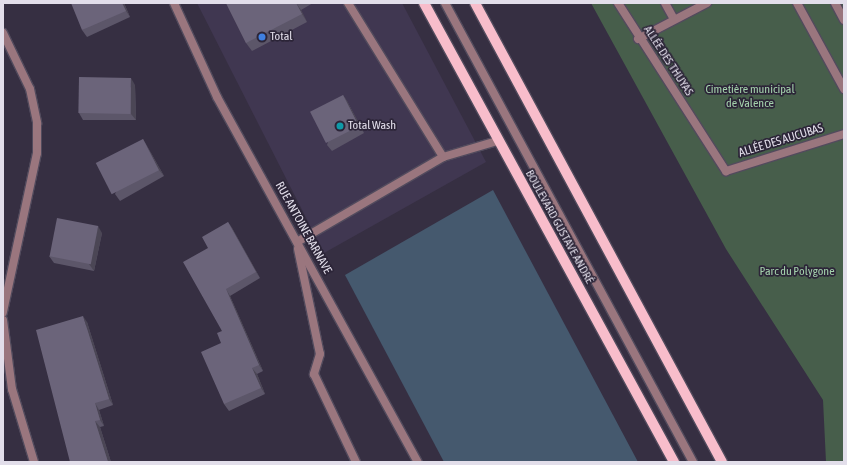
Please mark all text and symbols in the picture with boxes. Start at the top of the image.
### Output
street label: ALLÉE DES THUYAS [640,23,696,99]
place label: Total [270,30,292,44]
marker: Total [257,32,267,42]
park label: Cimetière municipal de Valence [705,83,795,111]
place label: Total Wash [348,119,396,133]
marker: Total Wash [335,121,345,131]
street label: ALLÉE DES AUCUBAS [737,121,825,161]
street label: BOULEVARD GUSTAVE ANDRÉ [522,168,596,286]
street label: RUE ANTOINE BARNAVE [272,179,334,277]
park label: Parc du Polygone [759,265,835,279]

